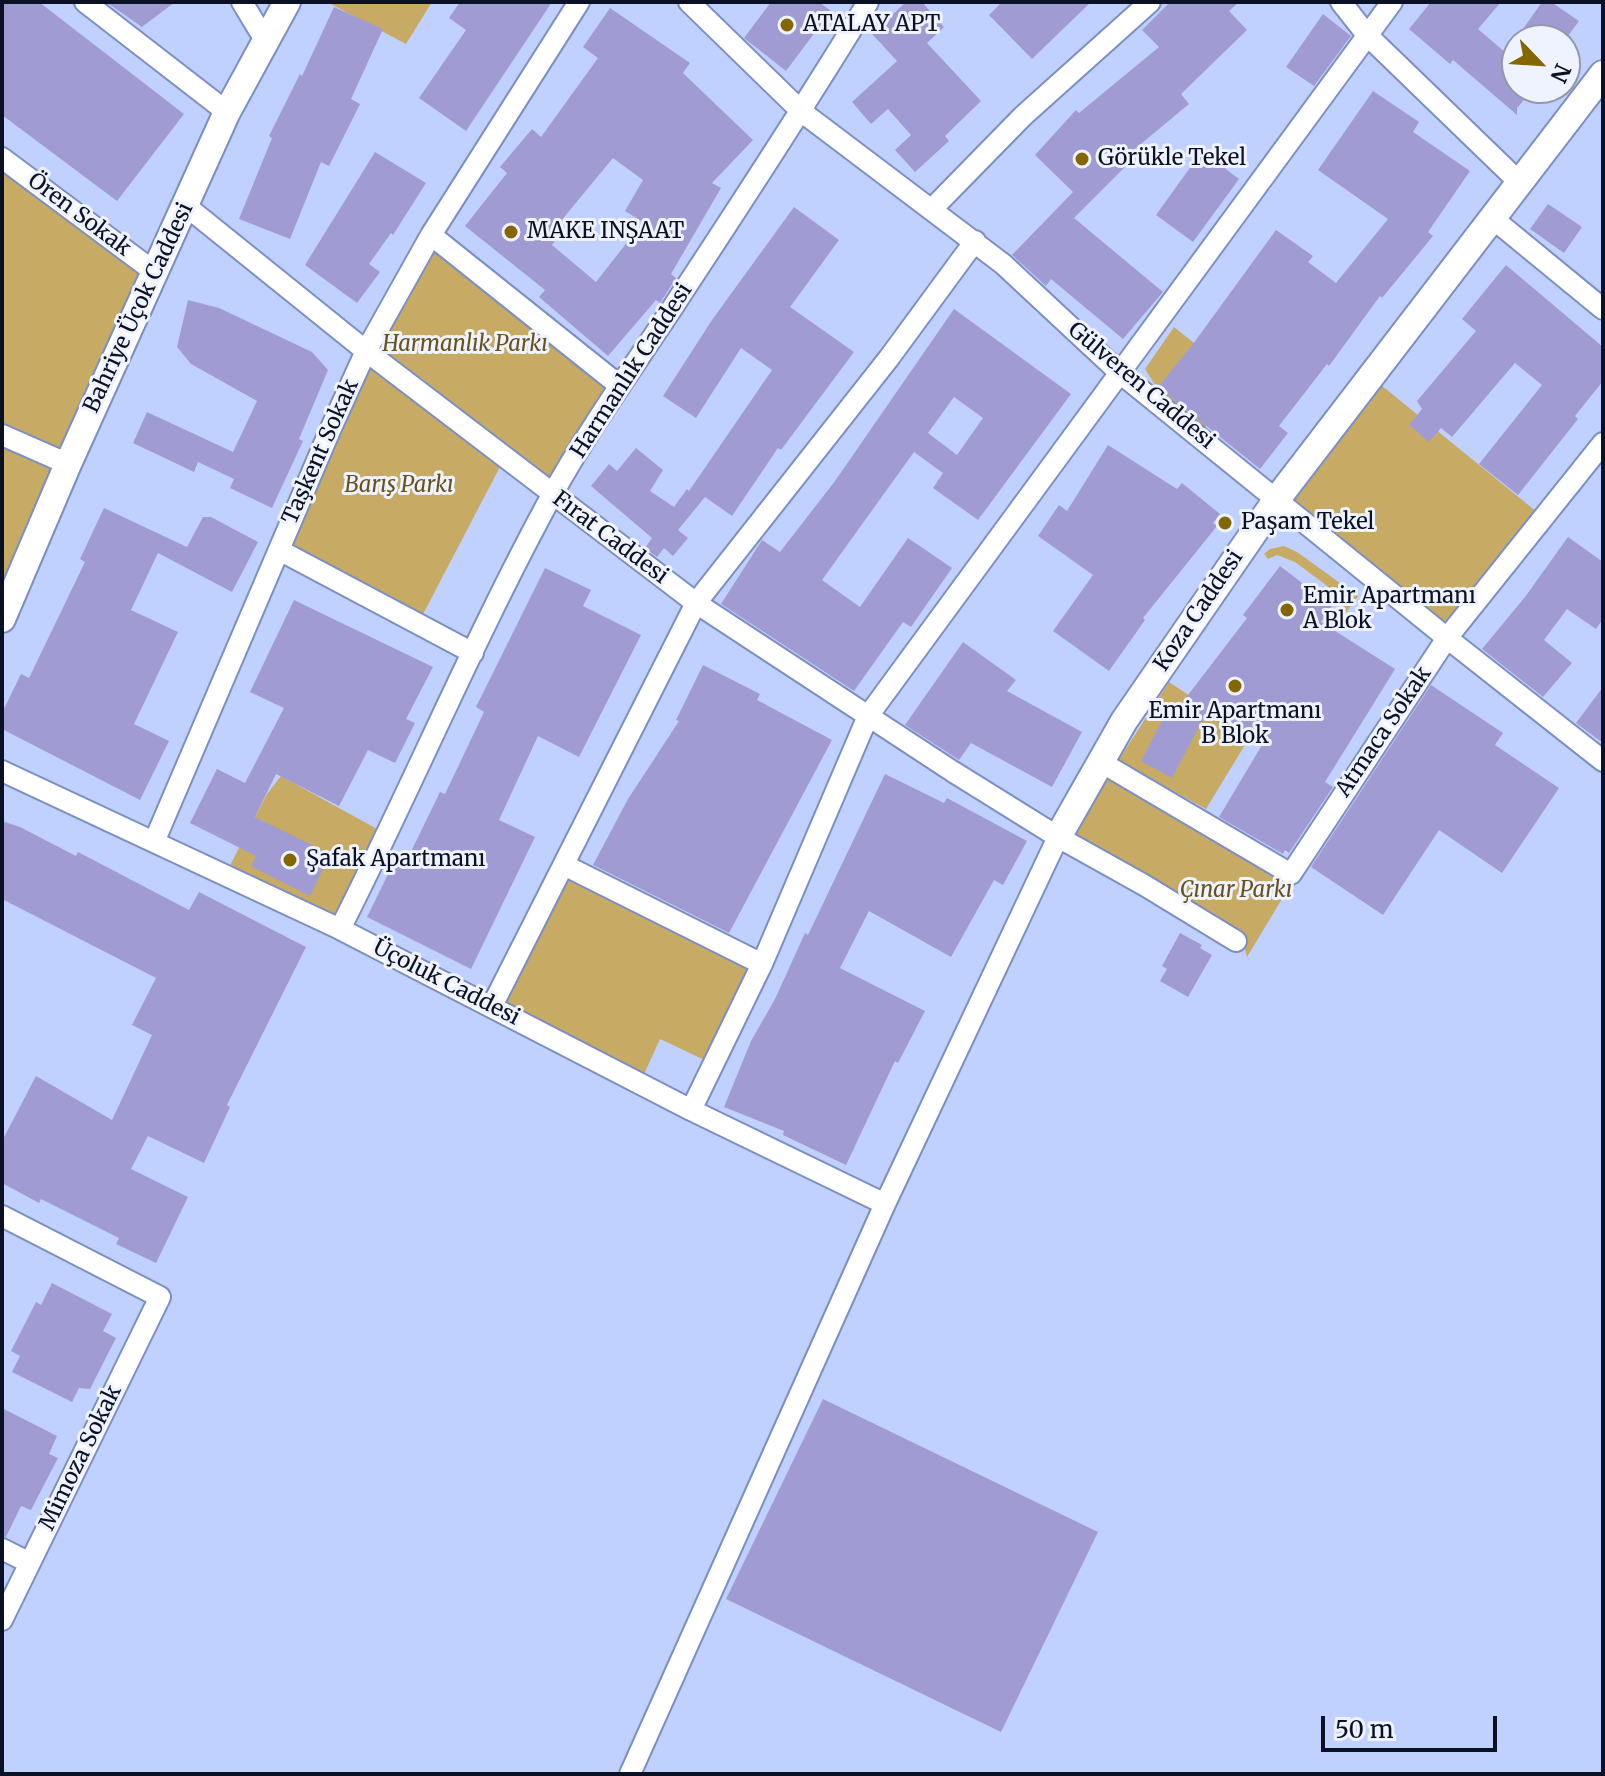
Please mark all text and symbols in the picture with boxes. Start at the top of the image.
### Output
place label: ATALAY APT [803,12,940,38]
marker: ATALAY APT [778,16,796,34]
north arrow [1501,24,1581,104]
text: N [1545,59,1577,87]
place label: Görükle Tekel [1098,146,1246,172]
marker: Görükle Tekel [1073,150,1091,168]
street label: Ören Sokak [22,168,136,262]
street label: Bahriye Üçok Caddesi [79,199,199,417]
place label: MAKE INŞAAT [527,219,684,245]
marker: MAKE INŞAAT [502,223,520,241]
street label: Harmanlık Caddesi [566,279,698,463]
street label: Gülveren Caddesi [1062,317,1220,455]
park label: Harmanlık Parkı [382,332,548,358]
street label: Taşkent Sokak [277,375,365,529]
park label: Barış Parkı [344,473,454,499]
street label: Fırat Caddesi [547,486,673,590]
place label: Paşam Tekel [1241,510,1374,536]
marker: Paşam Tekel [1216,514,1234,532]
street label: Koza Caddesi [1149,546,1249,676]
place label: Emir Apartmanı A Blok [1303,584,1476,636]
marker: Emir Apartmanı A Blok [1278,601,1296,619]
street label: Atmaca Sokak [1331,662,1437,802]
marker: Emir Apartmanı B Blok [1226,677,1244,695]
place label: Emir Apartmanı B Blok [1149,699,1321,750]
place label: Şafak Apartmanı [306,847,485,873]
marker: Şafak Apartmanı [281,851,299,869]
park label: Çınar Parkı [1180,878,1292,904]
street label: Üçoluk Caddesi [368,935,524,1031]
street label: Mimoza Sokak [34,1381,128,1535]
scale bar [1325,1700,1501,1750]
text: 50 m [1335,1714,1394,1745]

